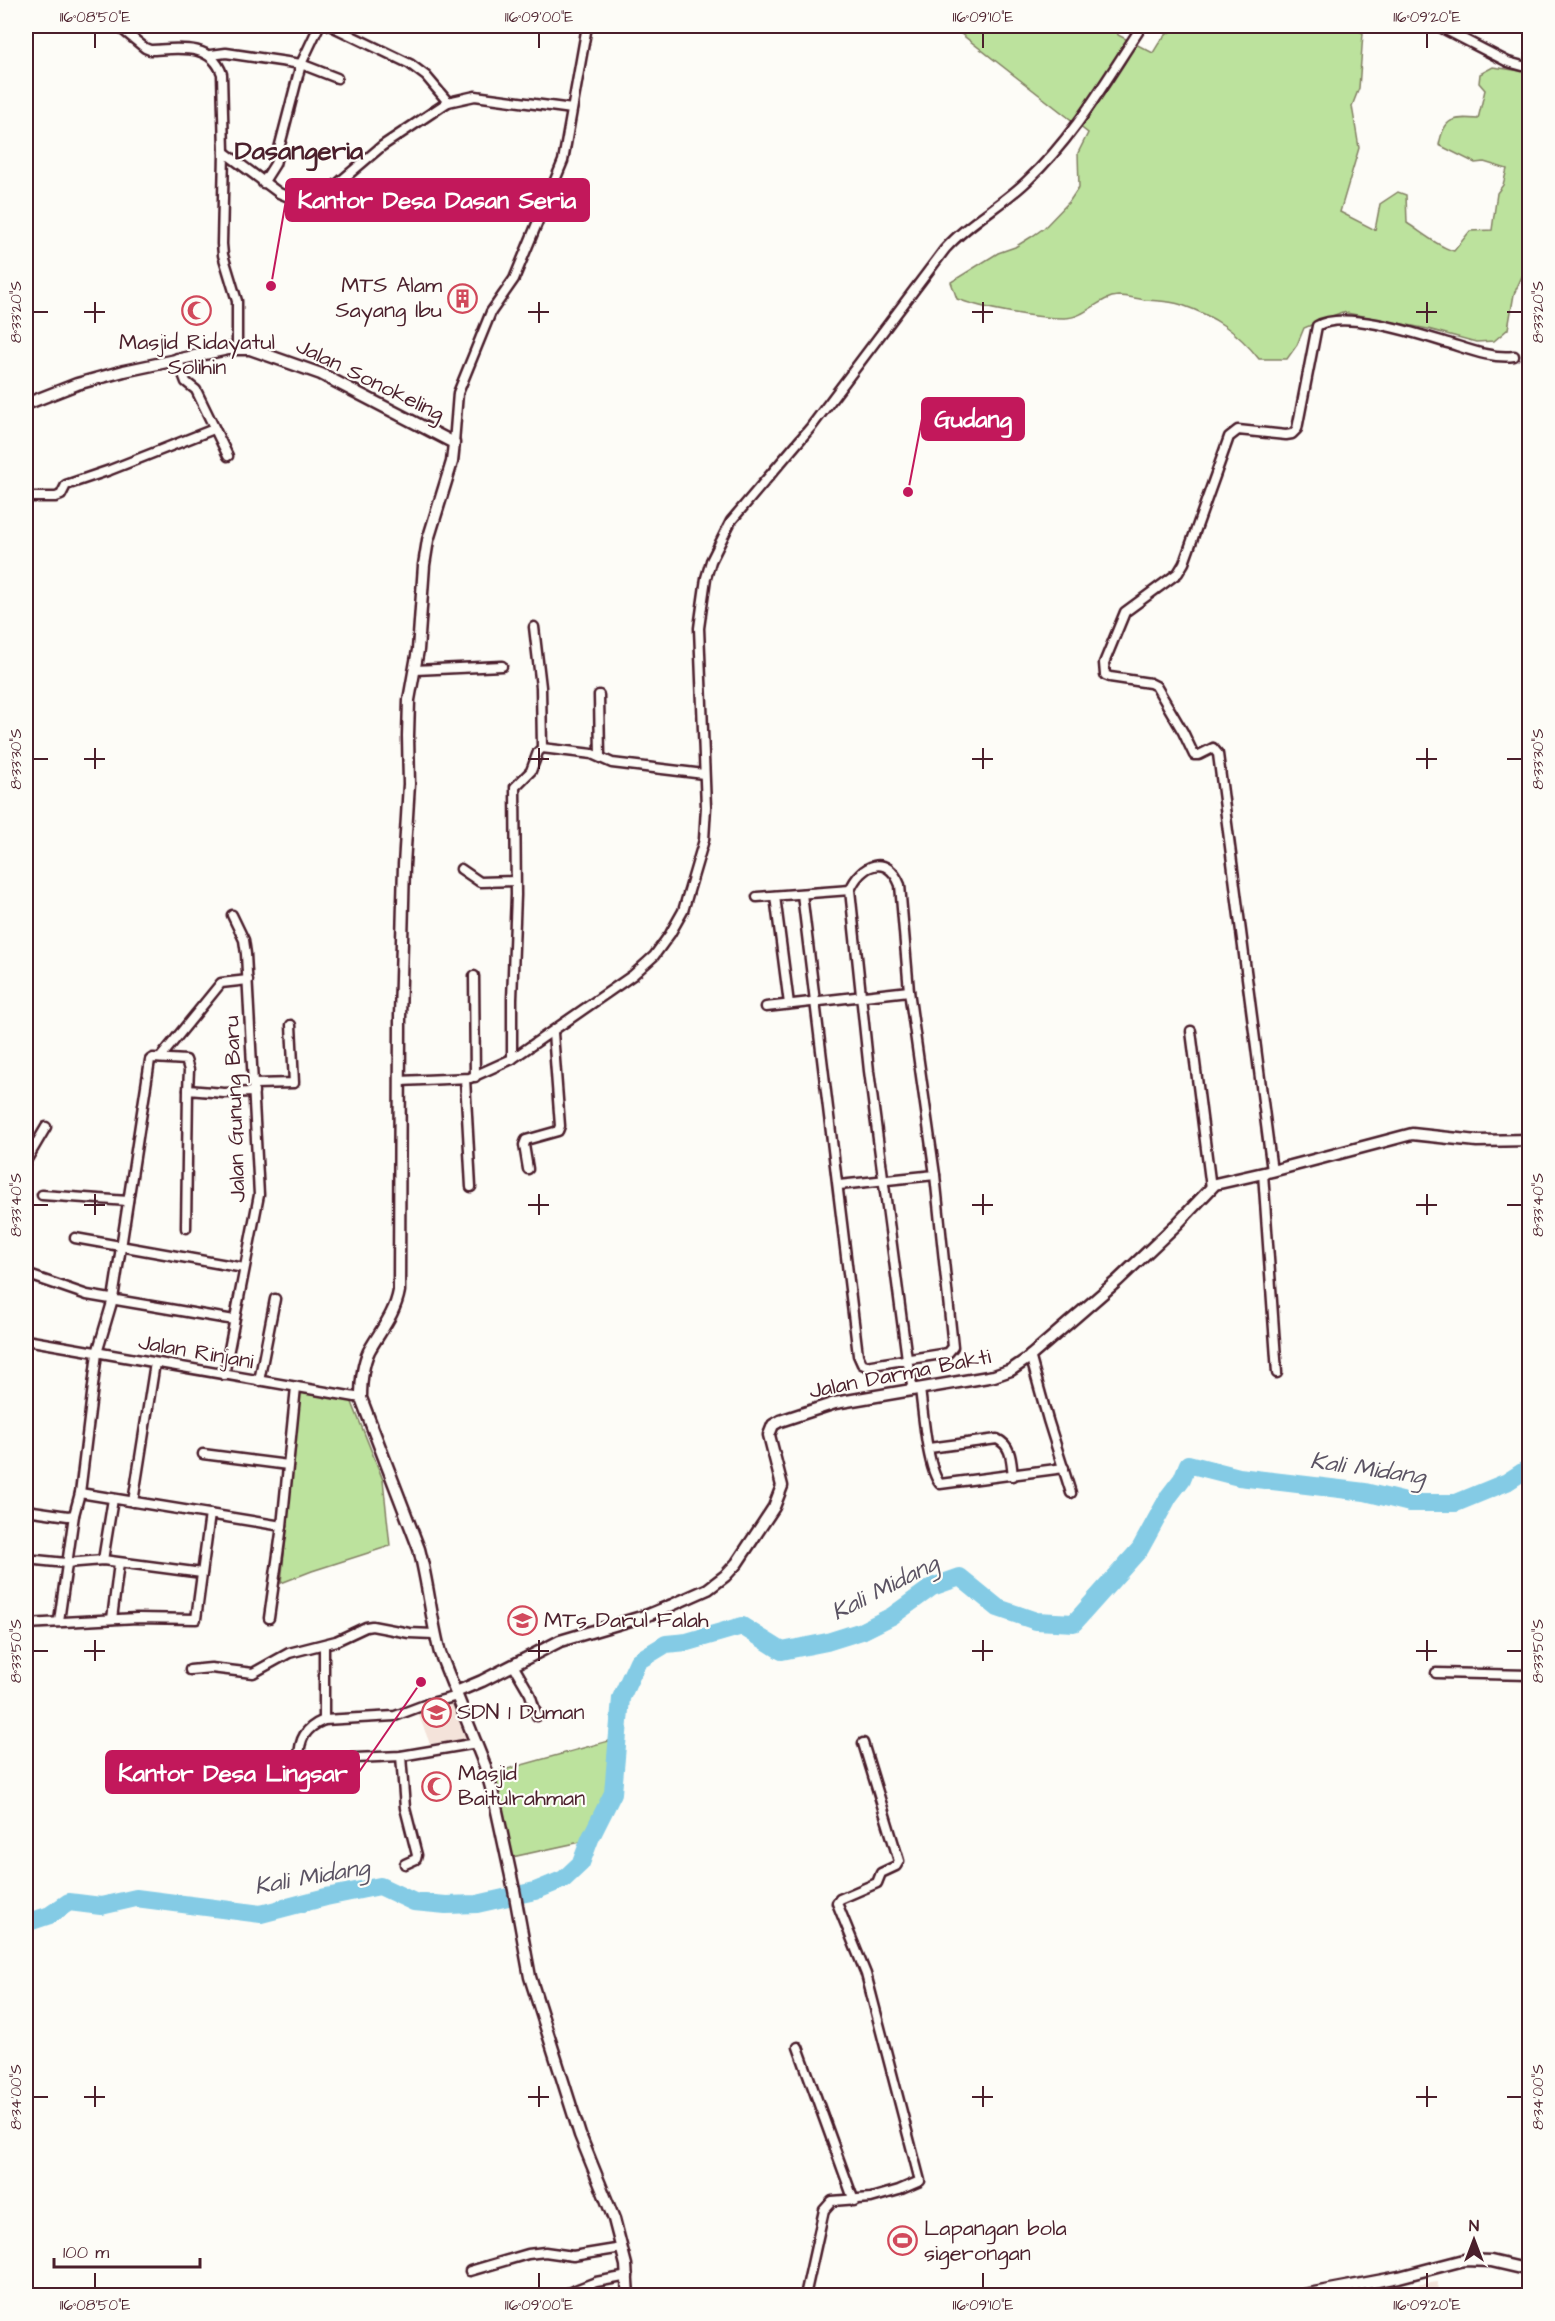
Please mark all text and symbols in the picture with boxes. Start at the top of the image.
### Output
text: 116°08'50"E [60,7,130,28]
text: 116°09'00"E [505,7,573,28]
text: 116°09'10"E [953,7,1014,28]
text: 116°09'20"E [1393,7,1461,28]
district label: Dasangeria [235,133,364,172]
callout: Kantor Desa Dasan Seria [286,179,589,221]
text: Kantor Desa Dasan Seria [298,184,577,218]
place label: MTS Alam Sayang Ibu [335,270,442,327]
text: 8°33'20"S [6,281,27,343]
text: 8°33'20"S [1528,281,1549,343]
building icon: MTS Alam Sayang Ibu [447,282,479,314]
mosque icon: Masjid Ridayatul Solihin [181,294,213,326]
place label: Masjid Ridayatul Solihin [119,327,275,383]
street label: Jalan Sonokeling [290,331,449,430]
callout: Gudang [922,398,1024,440]
text: Gudang [934,403,1012,438]
text: 8°33'30"S [6,728,27,790]
text: 8°33'30"S [1528,728,1549,790]
street label: Jalan Gunung Baru [216,1015,255,1203]
text: 8°33'40"S [6,1173,27,1237]
text: 8°33'40"S [1528,1173,1549,1237]
street label: Jalan Rinjani [136,1327,256,1377]
street label: Jalan Darma Bakti [806,1341,994,1407]
water label: Kali Midang [1308,1444,1429,1495]
water label: Kali Midang [826,1546,946,1630]
school or university icon: MTs Darul Falah [507,1604,539,1636]
place label: MTs Darul Falah [544,1605,709,1636]
text: 8°33'50"S [6,1619,27,1683]
text: 8°33'50"S [1528,1619,1549,1683]
school or university icon: SDN 1 Duman [420,1696,452,1728]
place label: SDN 1 Duman [457,1697,584,1728]
callout: Kantor Desa Lingsar [106,1751,359,1793]
text: Kantor Desa Lingsar [118,1757,348,1792]
place label: Masjid Baitulrahman [458,1758,585,1814]
mosque icon: Masjid Baitulrahman [421,1770,453,1802]
water label: Kali Midang [252,1850,374,1905]
text: 8°34'00"S [6,2064,27,2130]
text: 8°34'00"S [1528,2064,1549,2130]
north arrow [1444,2210,1504,2270]
place label: Lapangan bola sigerongan [924,2213,1067,2270]
text: N [1469,2215,1479,2237]
sports icon: Lapangan bola sigerongan [887,2225,919,2257]
scale bar [54,2231,200,2269]
text: 100 m [63,2240,109,2265]
text: 116°08'50"E [60,2295,130,2316]
text: 116°09'00"E [505,2295,573,2316]
text: 116°09'10"E [953,2295,1014,2316]
text: 116°09'20"E [1393,2295,1461,2316]

